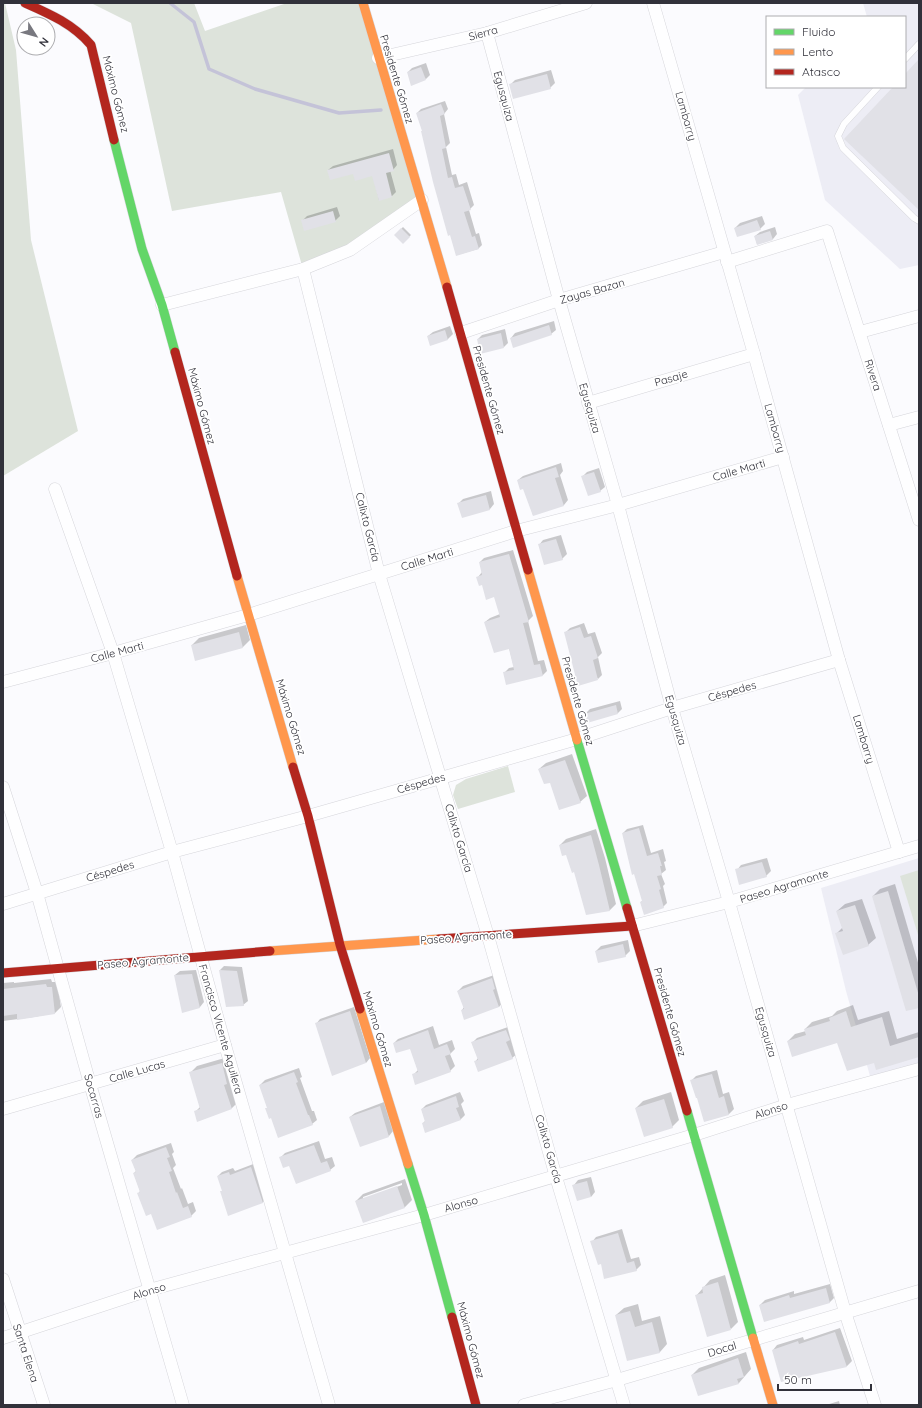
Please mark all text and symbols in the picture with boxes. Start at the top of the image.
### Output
north arrow [16,16,56,56]
legend [766,16,906,88]
street label: Sierra [467,22,499,44]
text: Fluido [802,24,835,39]
street label: Presidente Gómez [377,33,417,125]
text: N [36,35,52,49]
text: Lento [802,44,833,59]
street label: Máximo Gómez [100,54,132,134]
text: Atasco [802,64,840,79]
street label: Egusquiza [491,69,517,123]
street label: Lambarry [672,90,700,142]
street label: Zayas Bazan [558,275,626,307]
street label: Presidente Gómez [470,344,508,436]
street label: Rivera [861,357,885,393]
street label: Máximo Gómez [185,366,219,446]
street label: Pasaje [653,367,689,389]
street label: Egusquiza [576,381,604,435]
street label: Lambarry [761,402,789,454]
street label: Calle Marti [711,456,767,484]
street label: Calixto García [353,491,383,563]
street label: Calle Marti [399,544,455,574]
street label: Calle Marti [89,638,145,666]
street label: Presidente Gómez [559,655,597,747]
street label: Máximo Gómez [273,677,309,757]
street label: Céspedes [706,677,758,705]
street label: Egusquiza [662,693,690,747]
street label: Lambarry [850,713,878,765]
street label: Céspedes [395,769,447,797]
street label: Calixto García [442,802,476,874]
street label: Céspedes [84,857,136,885]
street label: Paseo Agramonte [738,866,830,906]
street label: Paseo Agramonte [420,927,512,947]
street label: Paseo Agramonte [97,950,189,972]
street label: Francisco Vicente Aguilera [196,962,246,1096]
street label: Presidente Gómez [651,966,689,1058]
street label: Máximo Gómez [360,989,396,1069]
street label: Egusquiza [752,1005,780,1059]
street label: Calle Lucas [107,1056,167,1086]
street label: Socarras [81,1072,107,1120]
street label: Alonso [753,1098,790,1122]
street label: Calixto García [532,1113,566,1185]
street label: Alonso [443,1192,480,1215]
street label: Alonso [131,1279,168,1303]
street label: Máximo Gómez [454,1300,488,1380]
street label: Santa Elena [10,1322,42,1384]
street label: Docal [706,1338,738,1360]
scale bar [778,1366,871,1392]
text: 50 m [784,1372,812,1387]

